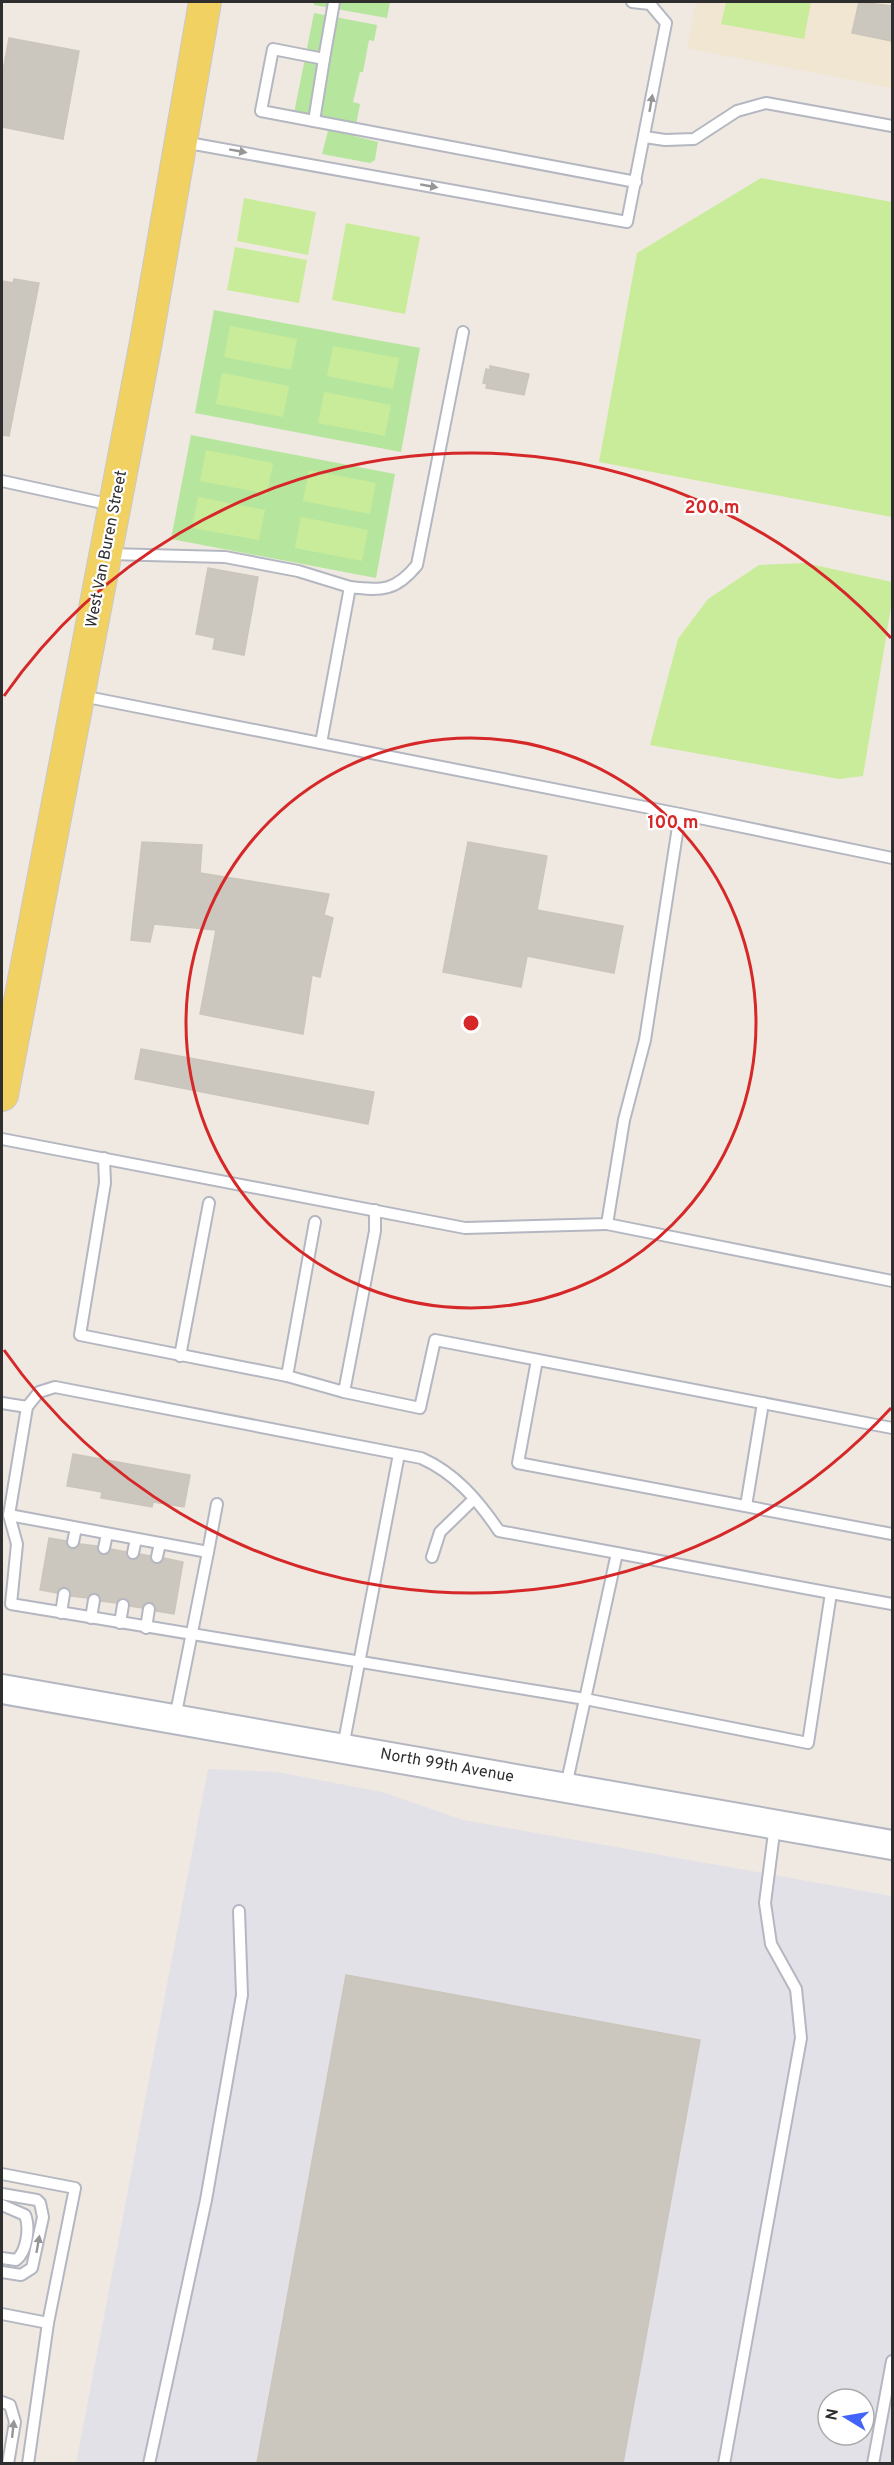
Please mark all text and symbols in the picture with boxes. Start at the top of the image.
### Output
one-way arrow [647,94,656,113]
one-way arrow [228,147,247,156]
one-way arrow [420,182,439,191]
street label: West Van Buren Street [82,469,132,629]
text: 200 m [684,497,740,520]
text: 100 m [647,812,699,835]
centre of rings [461,1013,481,1033]
street label: North 99th Avenue [378,1744,516,1788]
one-way arrow [34,2234,43,2253]
north arrow [816,2387,876,2447]
text: N [822,2407,844,2422]
one-way arrow [8,2420,18,2439]

